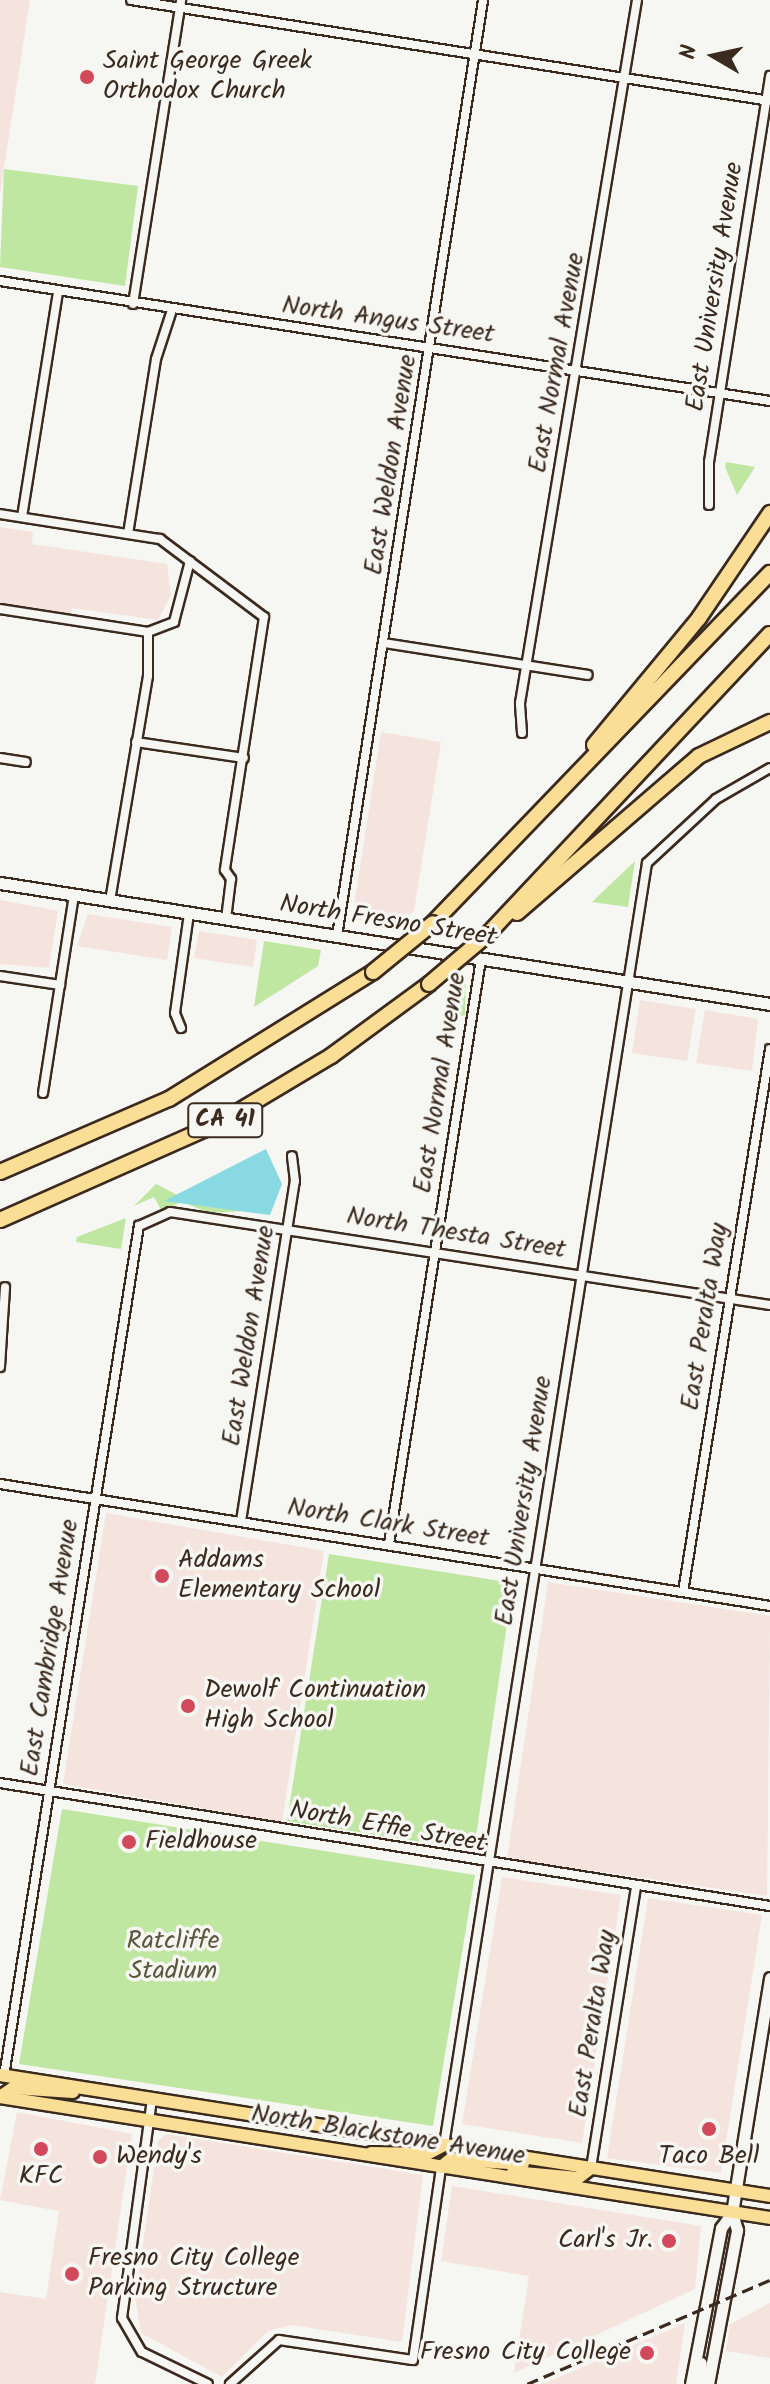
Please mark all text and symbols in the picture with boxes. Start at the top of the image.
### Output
north arrow [674,16,754,96]
text: N [671,43,708,62]
place label: Saint George Greek Orthodox Church [103,46,312,108]
marker: Saint George Greek Orthodox Church [78,68,96,86]
street label: East University Avenue [681,160,751,414]
street label: East Normal Avenue [523,250,593,476]
street label: North Angus Street [280,291,496,351]
street label: East Weldon Avenue [359,352,425,578]
street label: North Fresno Street [277,889,499,955]
street label: East Normal Avenue [408,970,474,1196]
road number: CA 41 [187,1100,263,1140]
street label: North Thesta Street [344,1201,568,1267]
street label: East Peralta Way [676,1221,736,1413]
street label: East Weldon Avenue [217,1223,283,1449]
street label: East University Avenue [490,1374,560,1628]
street label: North Clark Street [285,1493,491,1555]
street label: East Cambridge Avenue [15,1517,87,1779]
place label: Addams Elementary School [178,1545,380,1606]
marker: Addams Elementary School [153,1567,171,1585]
place label: Dewolf Continuation High School [204,1675,426,1736]
marker: Dewolf Continuation High School [179,1697,197,1715]
street label: North Effie Street [287,1795,489,1861]
place label: Fieldhouse [145,1826,257,1858]
marker: Fieldhouse [120,1833,138,1851]
park label: Ratcliffe Stadium [127,1926,219,1988]
street label: East Peralta Way [564,1928,624,2120]
street label: North Blackstone Avenue [249,2099,527,2173]
marker: Taco Bell [700,2120,718,2138]
marker: KFC [32,2140,50,2158]
place label: Wendy's [116,2141,202,2173]
place label: Taco Bell [659,2141,759,2173]
marker: Wendy's [91,2148,109,2166]
place label: KFC [19,2161,63,2193]
place label: Carl's Jr. [558,2225,653,2257]
marker: Carl's Jr. [660,2232,678,2250]
place label: Fresno City College Parking Structure [88,2243,299,2304]
marker: Fresno City College Parking Structure [63,2265,81,2283]
place label: Fresno City College [420,2337,631,2369]
marker: Fresno City College [638,2344,656,2362]

